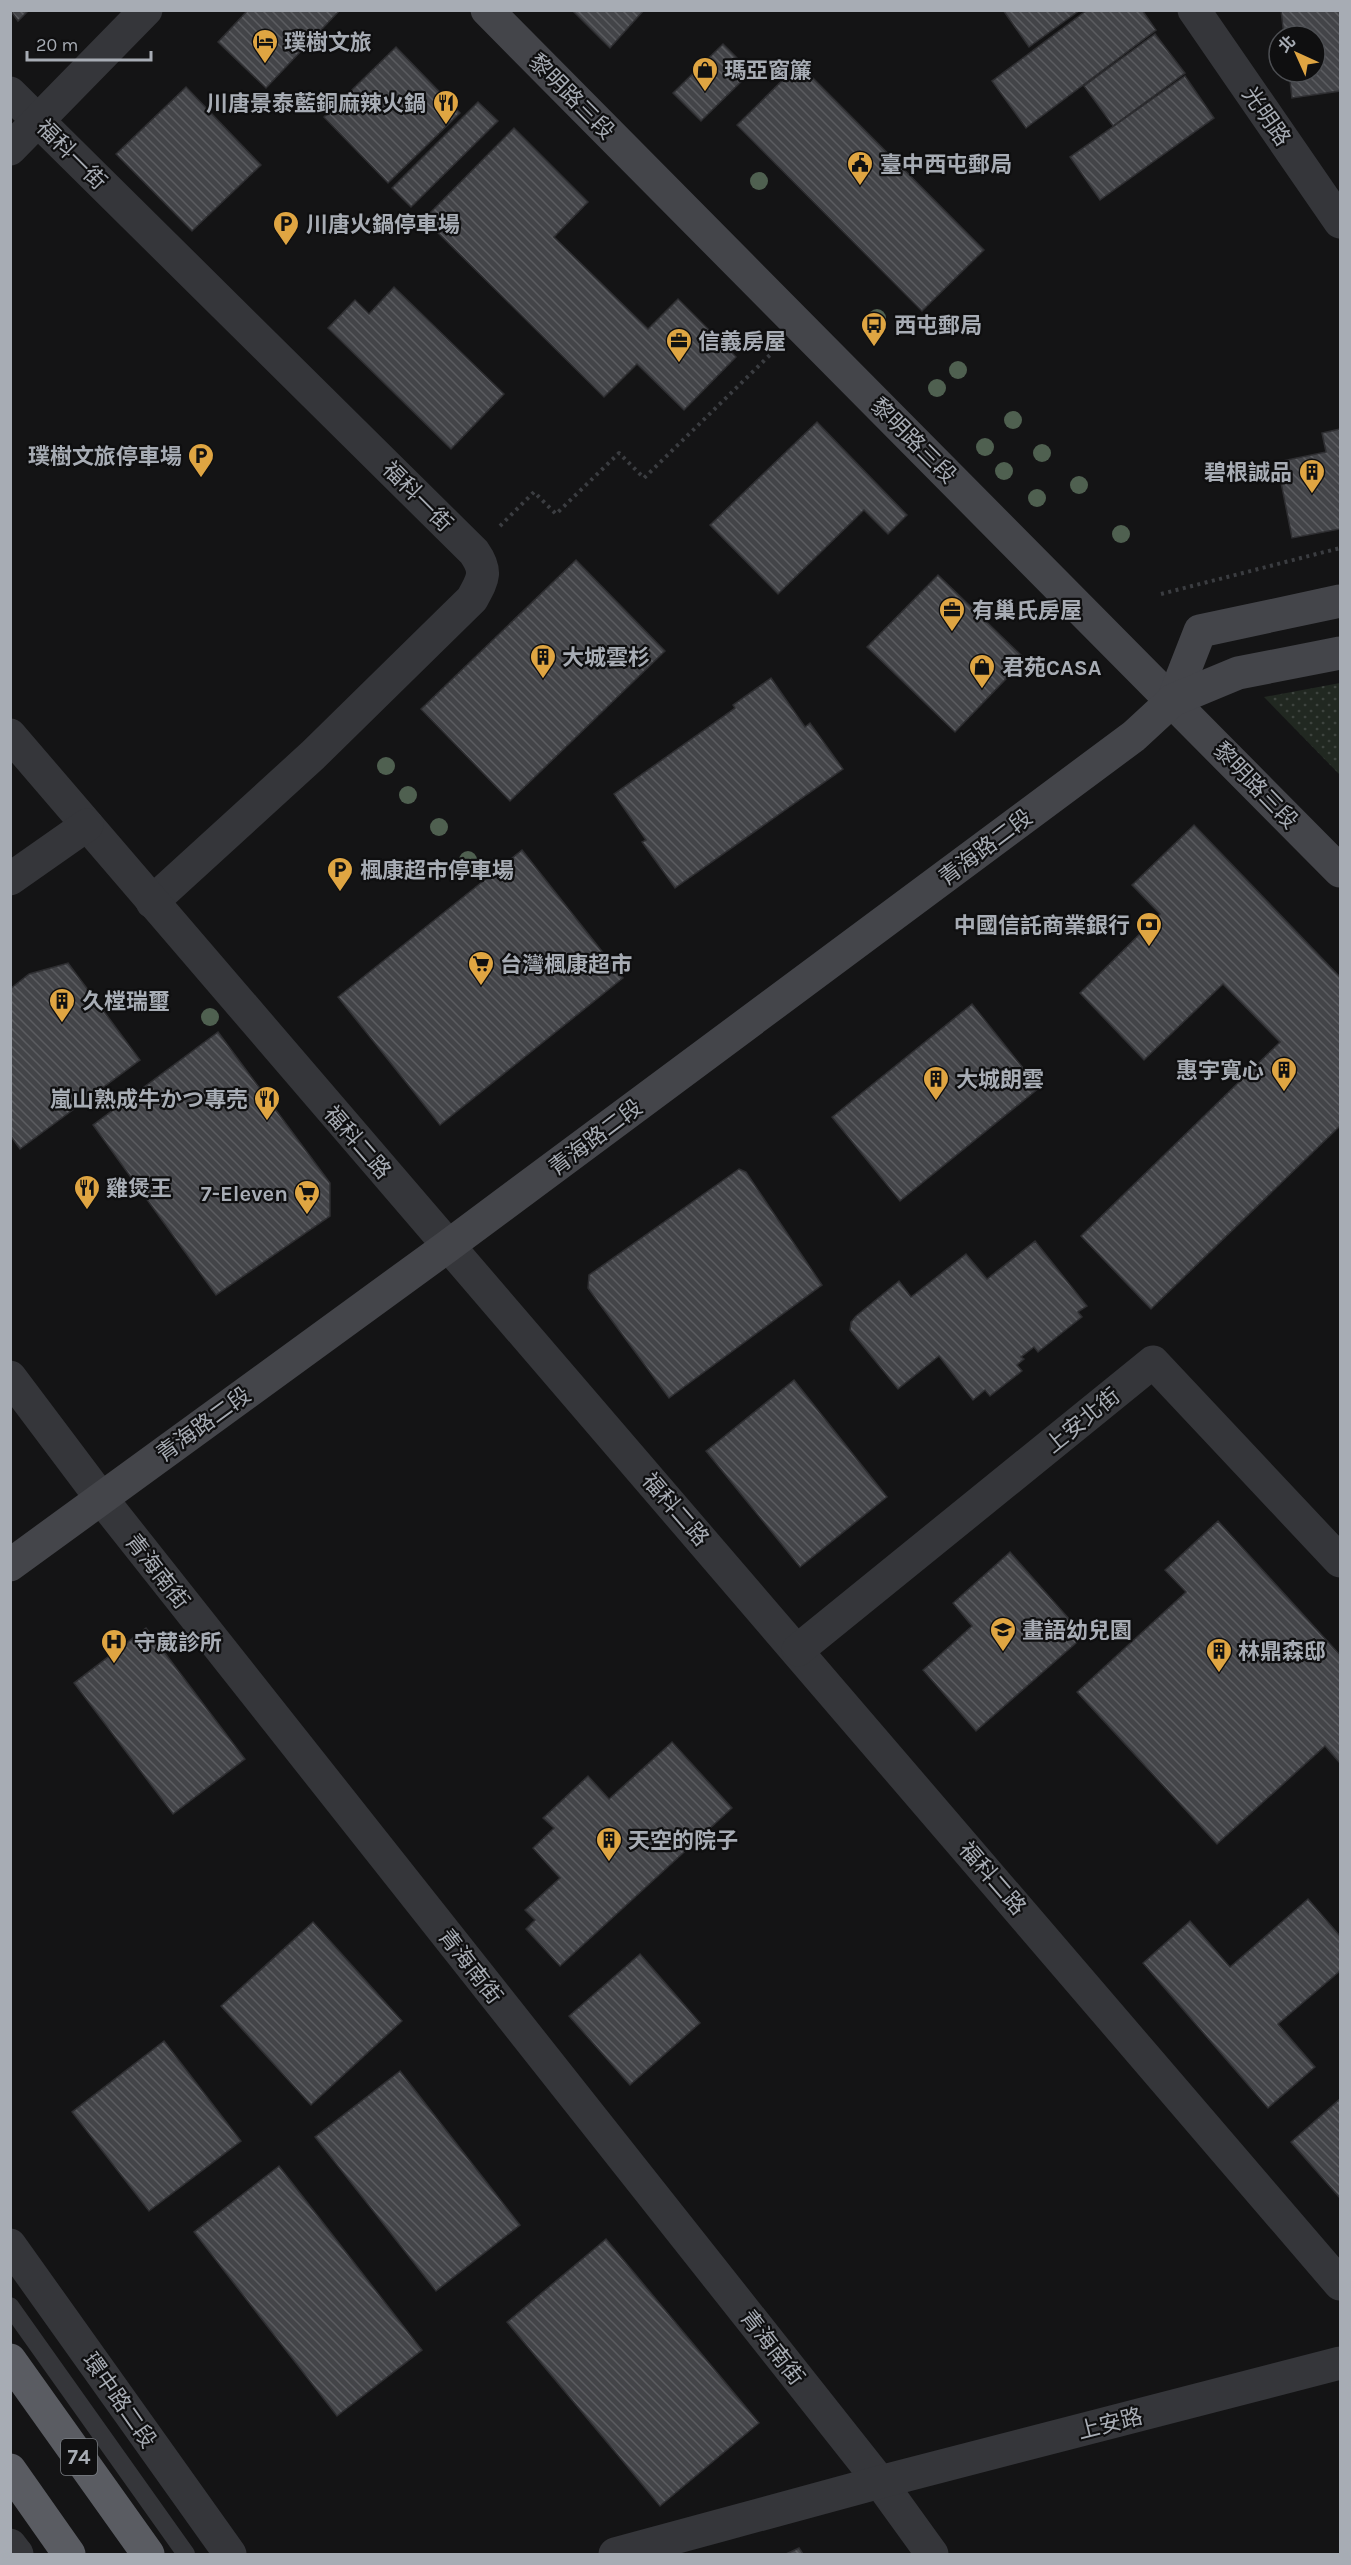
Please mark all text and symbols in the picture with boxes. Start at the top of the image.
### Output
scale bar [27,24,152,62]
north arrow [1267,24,1327,84]
hotel icon: 璞樹文旅 [250,27,280,65]
place label: 璞樹文旅 [284,30,372,56]
text: 北 [1274,31,1299,56]
text: 20 m [36,34,78,56]
street label: 黎明路三段 [523,49,619,145]
shop icon: 瑪亞窗簾 [690,55,720,93]
place label: 瑪亞窗簾 [724,58,812,84]
street label: 光明路 [1237,82,1296,151]
restaurant icon: 川唐景泰藍銅麻辣火鍋 [431,88,461,126]
place label: 川唐景泰藍銅麻辣火鍋 [206,91,426,117]
street label: 福科一街 [31,114,112,195]
public building icon: 臺中西屯郵局 [845,149,875,187]
place label: 臺中西屯郵局 [880,152,1012,178]
parking icon: 川唐火鍋停車場 [271,209,301,247]
place label: 川唐火鍋停車場 [306,212,460,238]
bus stop icon: 西屯郵局 [859,310,889,348]
place label: 西屯郵局 [894,313,982,339]
office icon: 信義房屋 [664,326,694,364]
place label: 信義房屋 [698,329,786,355]
street label: 黎明路三段 [865,393,961,489]
parking icon: 璞樹文旅停車場 [186,441,216,479]
place label: 璞樹文旅停車場 [28,444,182,470]
street label: 福科一街 [377,456,458,537]
building icon: 碧根誠品 [1297,457,1327,495]
place label: 碧根誠品 [1204,460,1292,486]
office icon: 有巢氏房屋 [937,595,967,633]
place label: 有巢氏房屋 [972,598,1082,624]
building icon: 大城雲杉 [528,642,558,680]
place label: 大城雲杉 [562,645,650,671]
shop icon: 君苑CASA [967,652,997,690]
place label: 君苑CASA [1002,655,1102,681]
street label: 黎明路三段 [1208,737,1303,834]
street label: 青海路二段 [934,804,1037,891]
parking icon: 楓康超市停車場 [325,855,355,893]
place label: 楓康超市停車場 [360,858,514,884]
bank icon: 中國信託商業銀行 [1134,910,1164,948]
place label: 中國信託商業銀行 [954,913,1130,939]
supermarket icon: 台灣楓康超市 [466,949,496,987]
place label: 台灣楓康超市 [500,952,632,978]
building icon: 久樘瑞璽 [47,986,77,1024]
place label: 久樘瑞璽 [82,989,170,1015]
building icon: 惠宇寬心 [1269,1055,1299,1093]
place label: 惠宇寬心 [1176,1058,1264,1084]
building icon: 大城朗雲 [921,1064,951,1102]
place label: 大城朗雲 [956,1067,1044,1093]
restaurant icon: 嵐山熟成牛かつ專売 [252,1084,282,1122]
place label: 嵐山熟成牛かつ專売 [50,1087,248,1113]
street label: 青海路二段 [544,1094,647,1181]
street label: 福科二路 [319,1101,396,1184]
restaurant icon: 雞煲王 [72,1173,102,1211]
place label: 雞煲王 [106,1176,172,1202]
supermarket icon: 7-Eleven [292,1178,322,1216]
place label: 7-Eleven [201,1181,288,1207]
street label: 青海路二段 [151,1382,256,1468]
street label: 上安北街 [1040,1383,1125,1459]
street label: 福科二路 [637,1468,714,1551]
street label: 青海南街 [120,1529,195,1614]
school or university icon: 畫語幼兒園 [988,1615,1018,1653]
place label: 畫語幼兒園 [1022,1618,1132,1644]
hospital icon: 守葳診所 [99,1627,129,1665]
place label: 守葳診所 [134,1630,222,1656]
building icon: 林鼎森邸 [1204,1636,1234,1674]
place label: 林鼎森邸 [1238,1639,1326,1665]
building icon: 天空的院子 [594,1825,624,1863]
place label: 天空的院子 [628,1828,738,1854]
street label: 福科二路 [954,1837,1031,1920]
street label: 青海南街 [433,1924,508,2009]
street label: 青海南街 [735,2305,810,2390]
street label: 環中路二段 [77,2348,161,2453]
street label: 上安路 [1075,2403,1145,2445]
road number: 74 [61,2439,97,2475]

